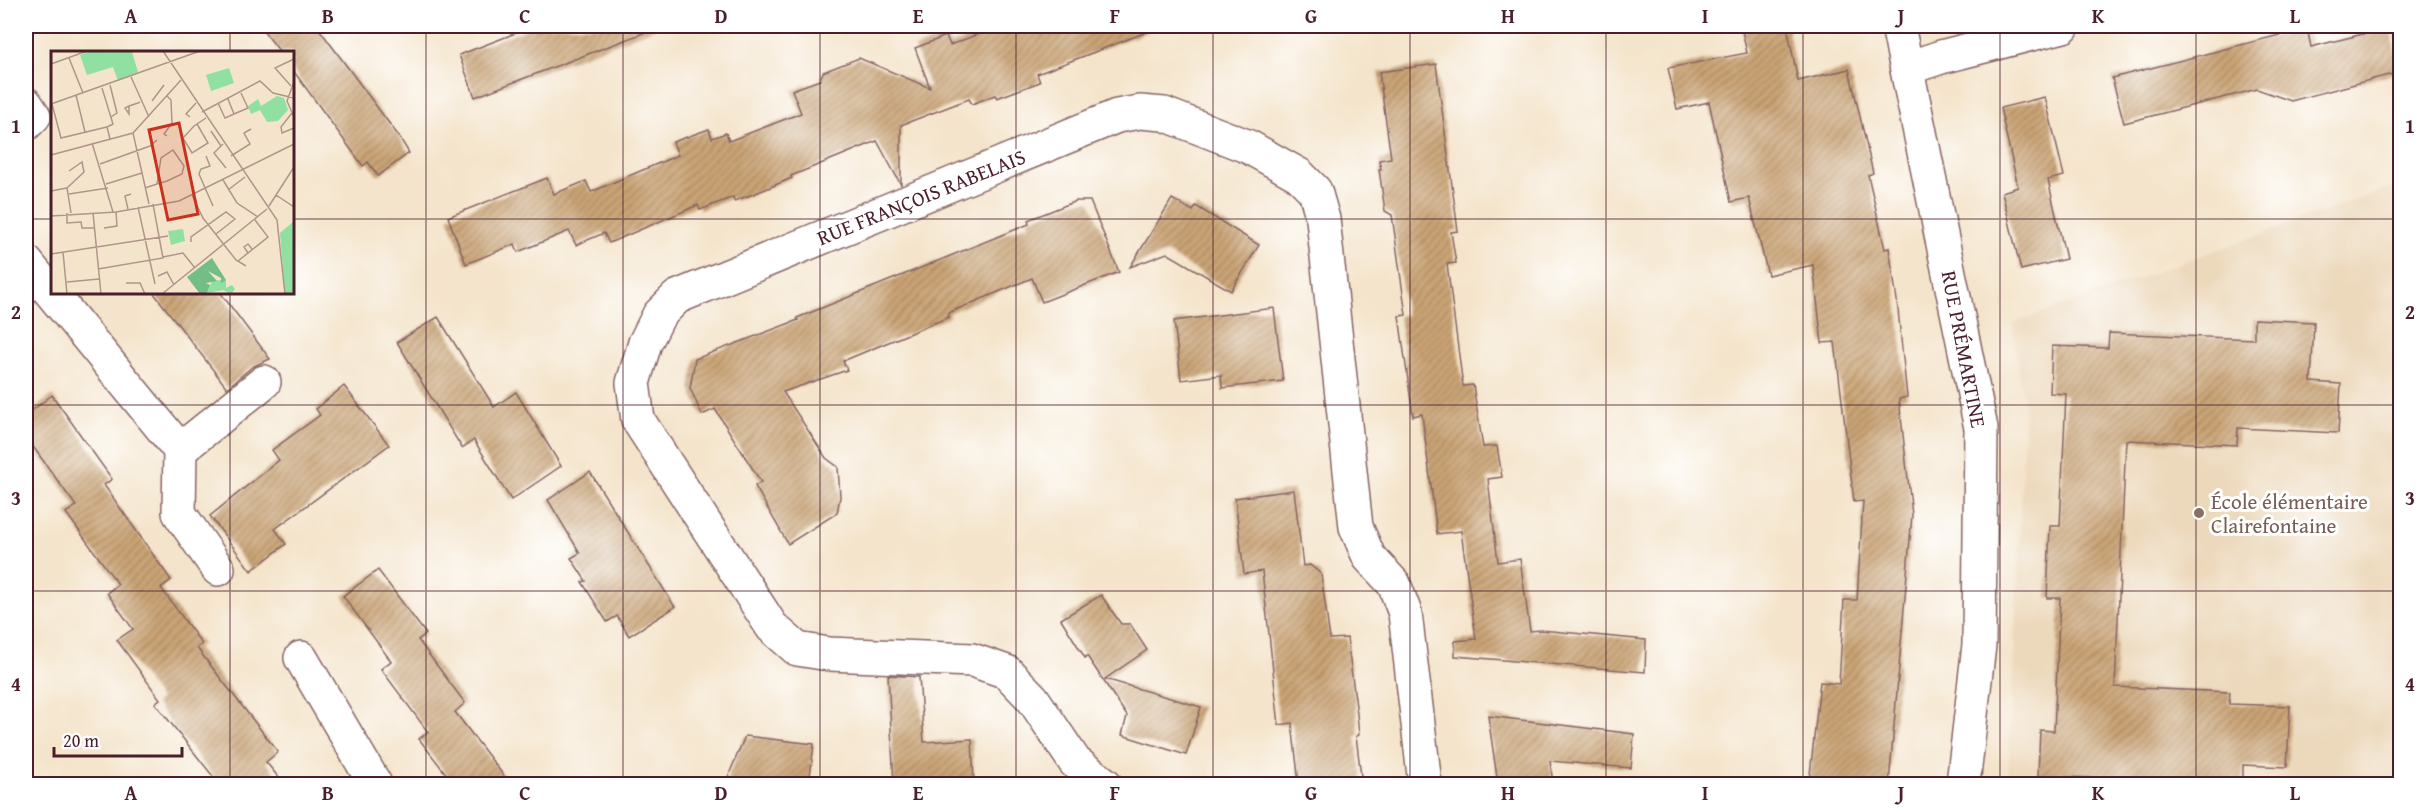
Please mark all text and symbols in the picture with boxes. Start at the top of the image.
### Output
text: A [125,1,138,30]
text: B [322,1,334,30]
text: C [519,1,531,30]
text: D [714,1,728,30]
text: E [913,1,924,30]
text: F [1110,1,1120,30]
text: G [1305,1,1317,30]
text: H [1501,1,1515,30]
text: I [1702,1,1708,30]
text: J [1895,1,1905,30]
text: K [2092,1,2105,30]
text: L [2290,1,2301,30]
inset map [51,51,294,294]
text: 1 [11,111,21,140]
text: 1 [2405,111,2415,140]
street label: RUE FRANÇOIS RABELAIS [812,141,1030,253]
street label: RUE PRÉMARTINE [1934,268,1994,431]
text: 2 [11,297,21,326]
text: 2 [2405,297,2415,326]
text: 3 [11,483,21,512]
text: 3 [2405,483,2415,512]
place label: École élémentaire Clairefontaine [2211,486,2368,541]
marker: École élémentaire Clairefontaine [2192,506,2206,520]
text: 4 [11,669,21,698]
text: 4 [2405,669,2415,698]
scale bar [54,720,182,758]
text: 20 m [63,727,99,754]
text: A [125,778,138,807]
text: B [322,778,334,807]
text: C [519,778,531,807]
text: D [714,778,728,807]
text: E [913,778,924,807]
text: F [1110,778,1120,807]
text: G [1305,778,1317,807]
text: H [1501,778,1515,807]
text: I [1702,778,1708,807]
text: J [1895,778,1905,807]
text: K [2092,778,2105,807]
text: L [2290,778,2301,807]

